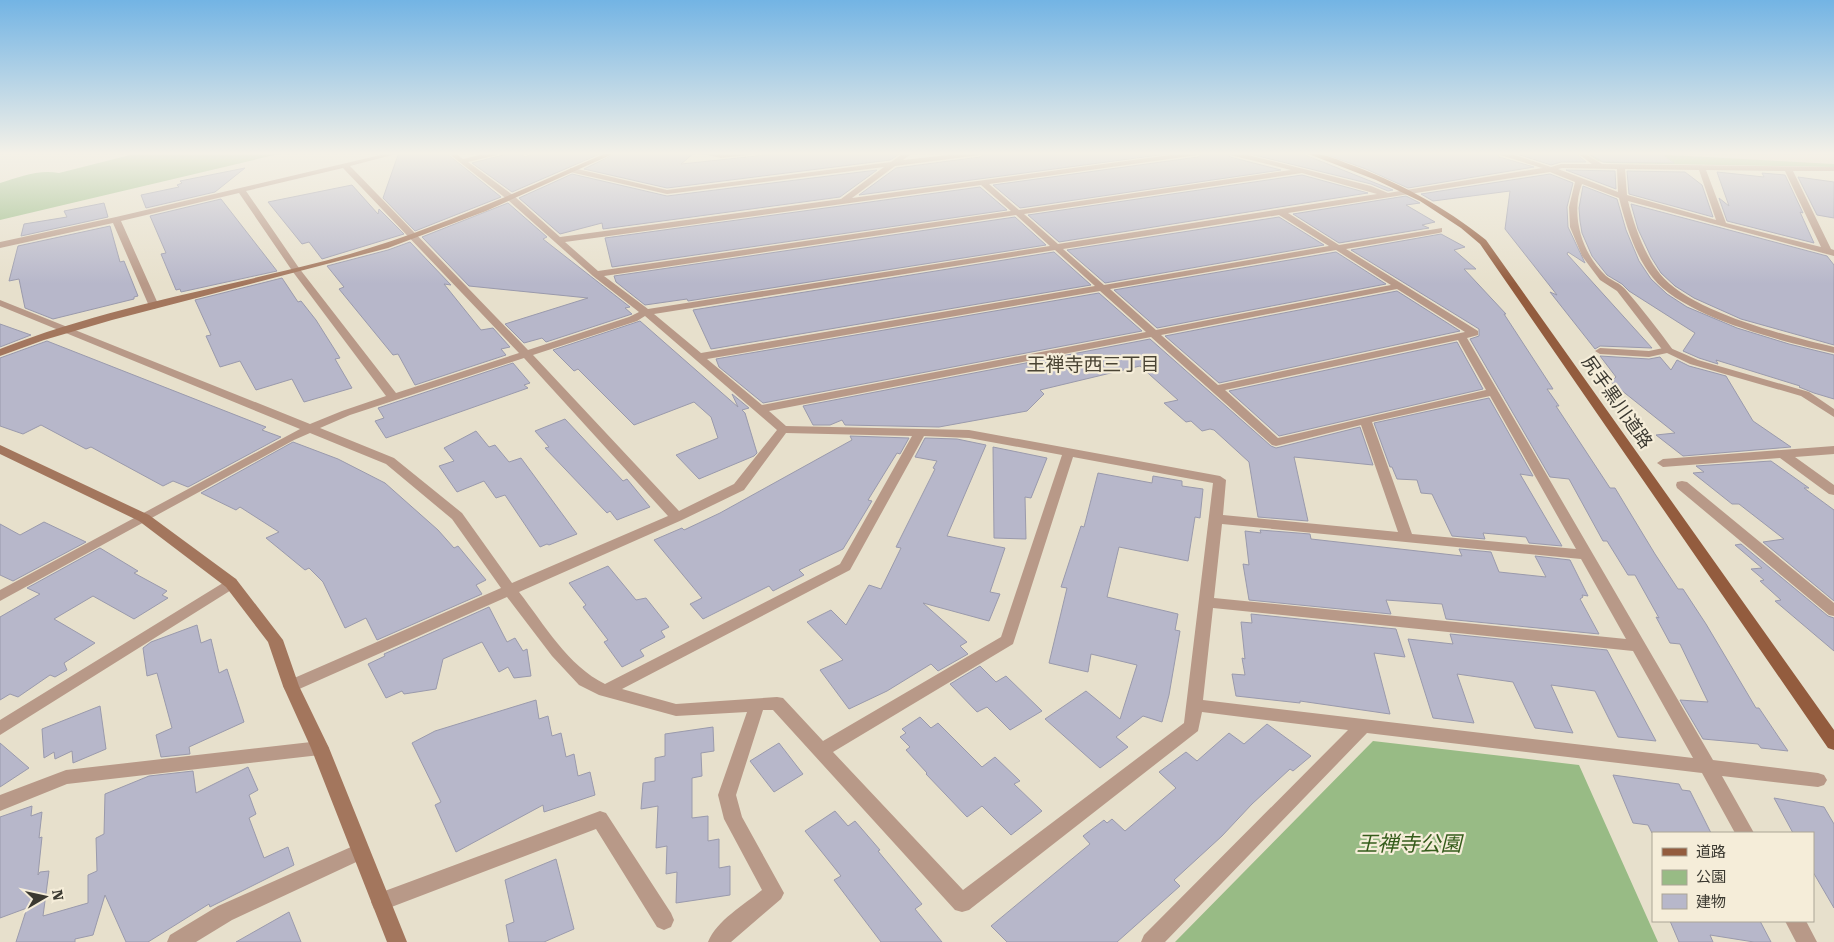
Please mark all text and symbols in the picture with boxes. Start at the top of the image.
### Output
street label: 尻手黒川道路 [1578,351,1657,452]
district label: 王禅寺西三丁目 [1026,353,1160,376]
park label: 王禅寺公園 [1357,832,1464,856]
legend [1652,832,1814,922]
text: 道路 [1696,843,1726,861]
text: 公園 [1696,868,1726,886]
north arrow [20,872,70,922]
text: N [49,888,67,902]
text: 建物 [1696,893,1726,911]

